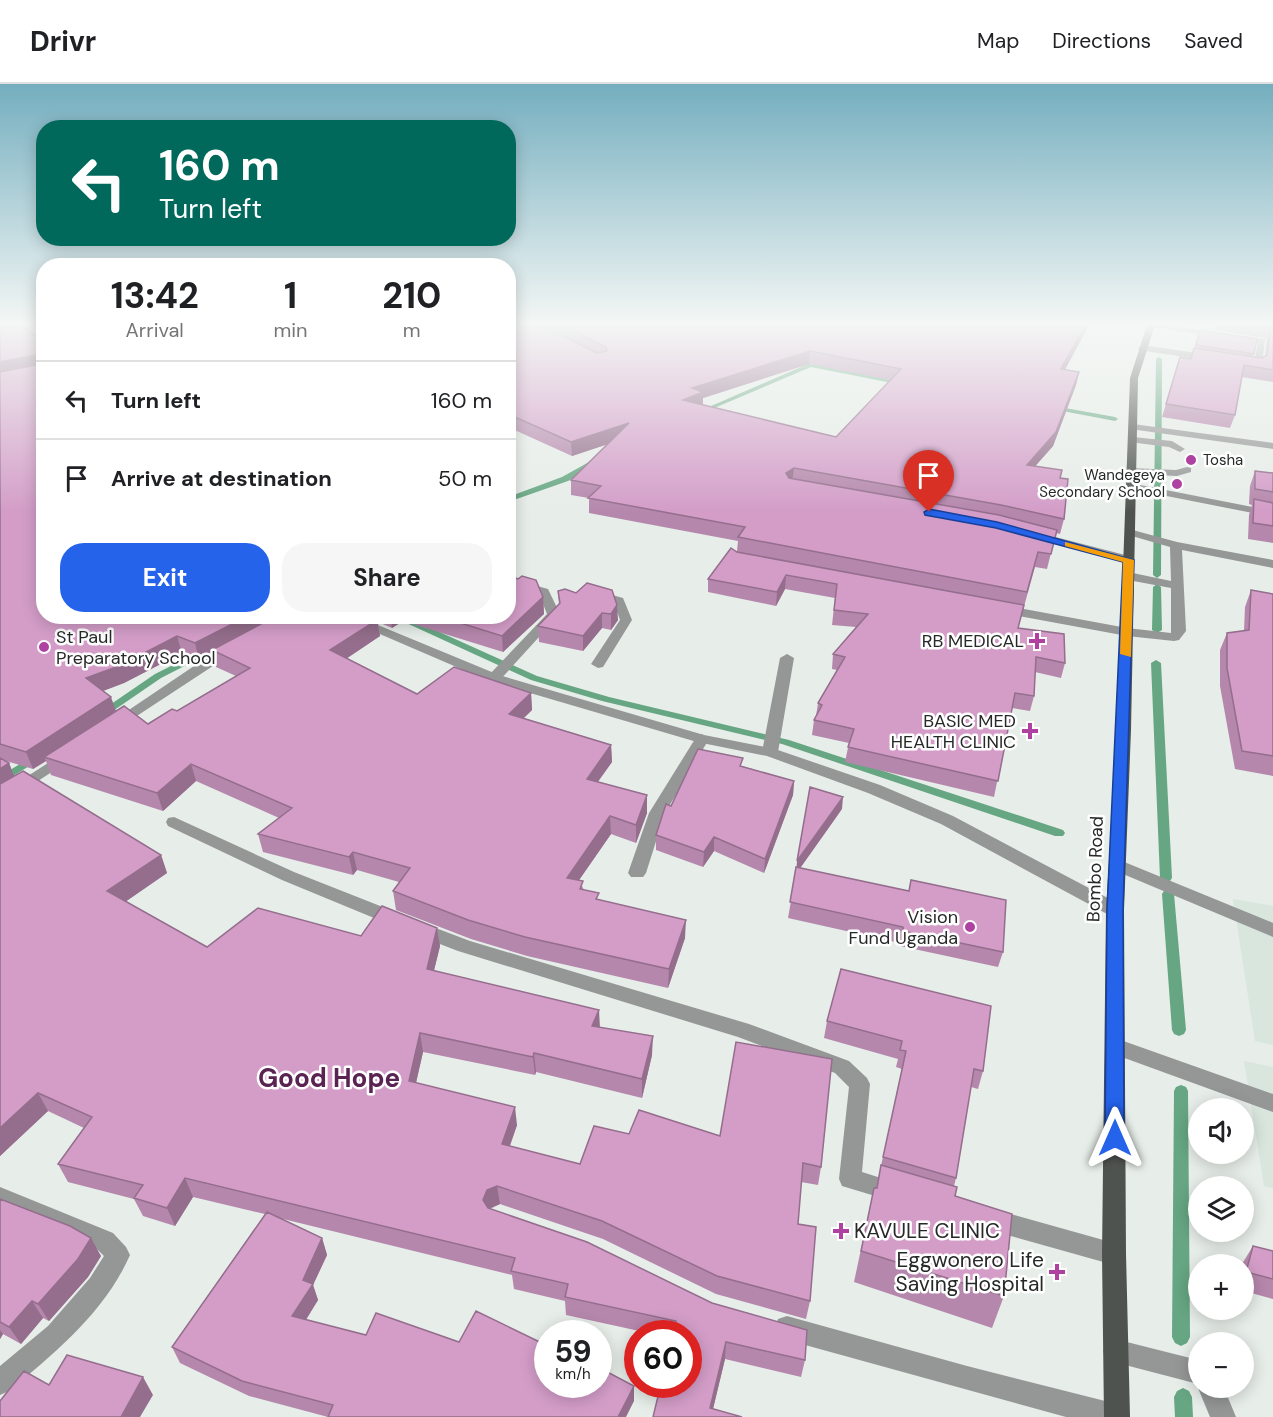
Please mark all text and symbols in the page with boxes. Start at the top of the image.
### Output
text: Drivr [30,23,96,60]
text: Map [977,27,1019,55]
text: Directions [1052,27,1151,55]
text: Saved [1184,27,1243,55]
text: 160 m [159,138,280,193]
icon: left [60,144,138,222]
text: Turn left [159,191,262,226]
text: 13:42 [111,272,199,319]
text: 1 [284,272,297,319]
text: 210 [382,272,441,319]
text: Arrival [126,317,184,343]
text: min [273,317,308,343]
text: m [403,317,421,343]
icon: left [60,384,93,417]
text: Turn left [111,386,201,415]
text: 160 m [431,386,492,415]
pin [903,450,954,512]
place label: Tosha [1203,450,1243,470]
marker: Tosha [1184,453,1198,467]
icon: arrive [912,459,945,492]
icon: arrive [60,462,93,495]
text: Arrive at destination [111,464,332,493]
text: 50 m [438,464,492,493]
place label: Wandegeya Secondary School [1039,465,1165,502]
marker: Wandegeya Secondary School [1170,477,1184,491]
button: Exit [60,543,270,612]
button: Share [282,543,492,612]
place label: St Paul Preparatory School [56,625,216,670]
place label: RB MEDICAL [922,629,1024,653]
marker: RB MEDICAL [1028,632,1046,650]
marker: St Paul Preparatory School [37,640,51,654]
place label: BASIC MED HEALTH CLINIC [891,709,1016,754]
marker: BASIC MED HEALTH CLINIC [1021,722,1039,740]
street label: Bombo Road [1081,816,1109,922]
place label: Vision Fund Uganda [849,905,958,950]
marker: Vision Fund Uganda [963,920,977,934]
district label: Good Hope [258,1061,400,1095]
map controls [1188,1098,1254,1398]
button: sound [1188,1098,1254,1164]
position arrow [1083,1106,1147,1170]
button: layers [1188,1176,1254,1242]
place label: KAVULE CLINIC [854,1217,1000,1245]
marker: KAVULE CLINIC [832,1222,850,1240]
place label: Eggwonero Life Saving Hospital [896,1246,1044,1298]
button: + [1188,1254,1254,1320]
marker: Eggwonero Life Saving Hospital [1048,1263,1066,1281]
speed limit sign: 60 [624,1320,702,1398]
text: 59 [555,1332,592,1371]
button: − [1188,1332,1254,1398]
text: km/h [555,1364,591,1384]

